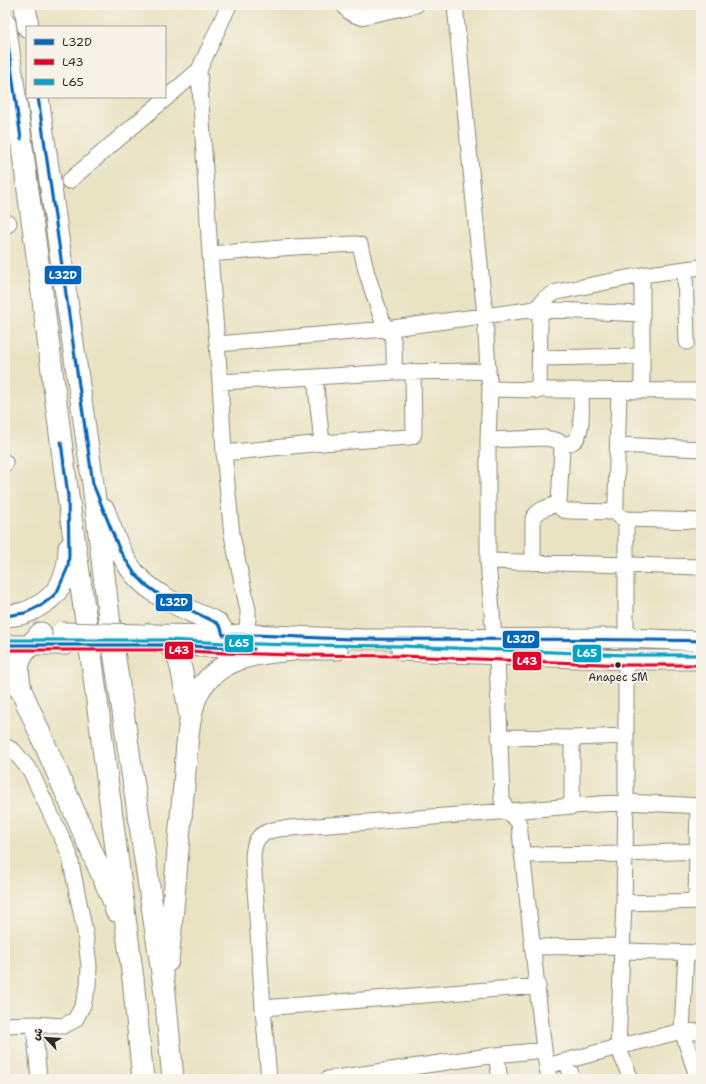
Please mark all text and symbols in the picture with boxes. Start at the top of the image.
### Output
legend [26,26,166,98]
text: L32D [62,34,92,50]
text: L43 [62,54,84,70]
text: L65 [62,74,84,90]
line badge: L32D [44,265,82,285]
text: L32D [49,268,77,283]
line badge: L32D [155,593,193,612]
text: L32D [160,595,188,610]
line badge: L32D [502,630,540,649]
text: L32D [507,632,535,647]
line badge: L65 [224,634,254,653]
text: L65 [229,636,249,651]
line badge: L43 [164,641,194,660]
text: L43 [169,643,190,658]
line badge: L65 [572,644,602,663]
text: L65 [577,646,597,661]
line badge: L43 [512,651,542,671]
text: L43 [517,654,538,669]
marker: Anapec SM [613,660,623,670]
place label: Anapec SM [588,670,648,685]
north arrow [26,1018,66,1058]
text: ش [28,1025,47,1043]

